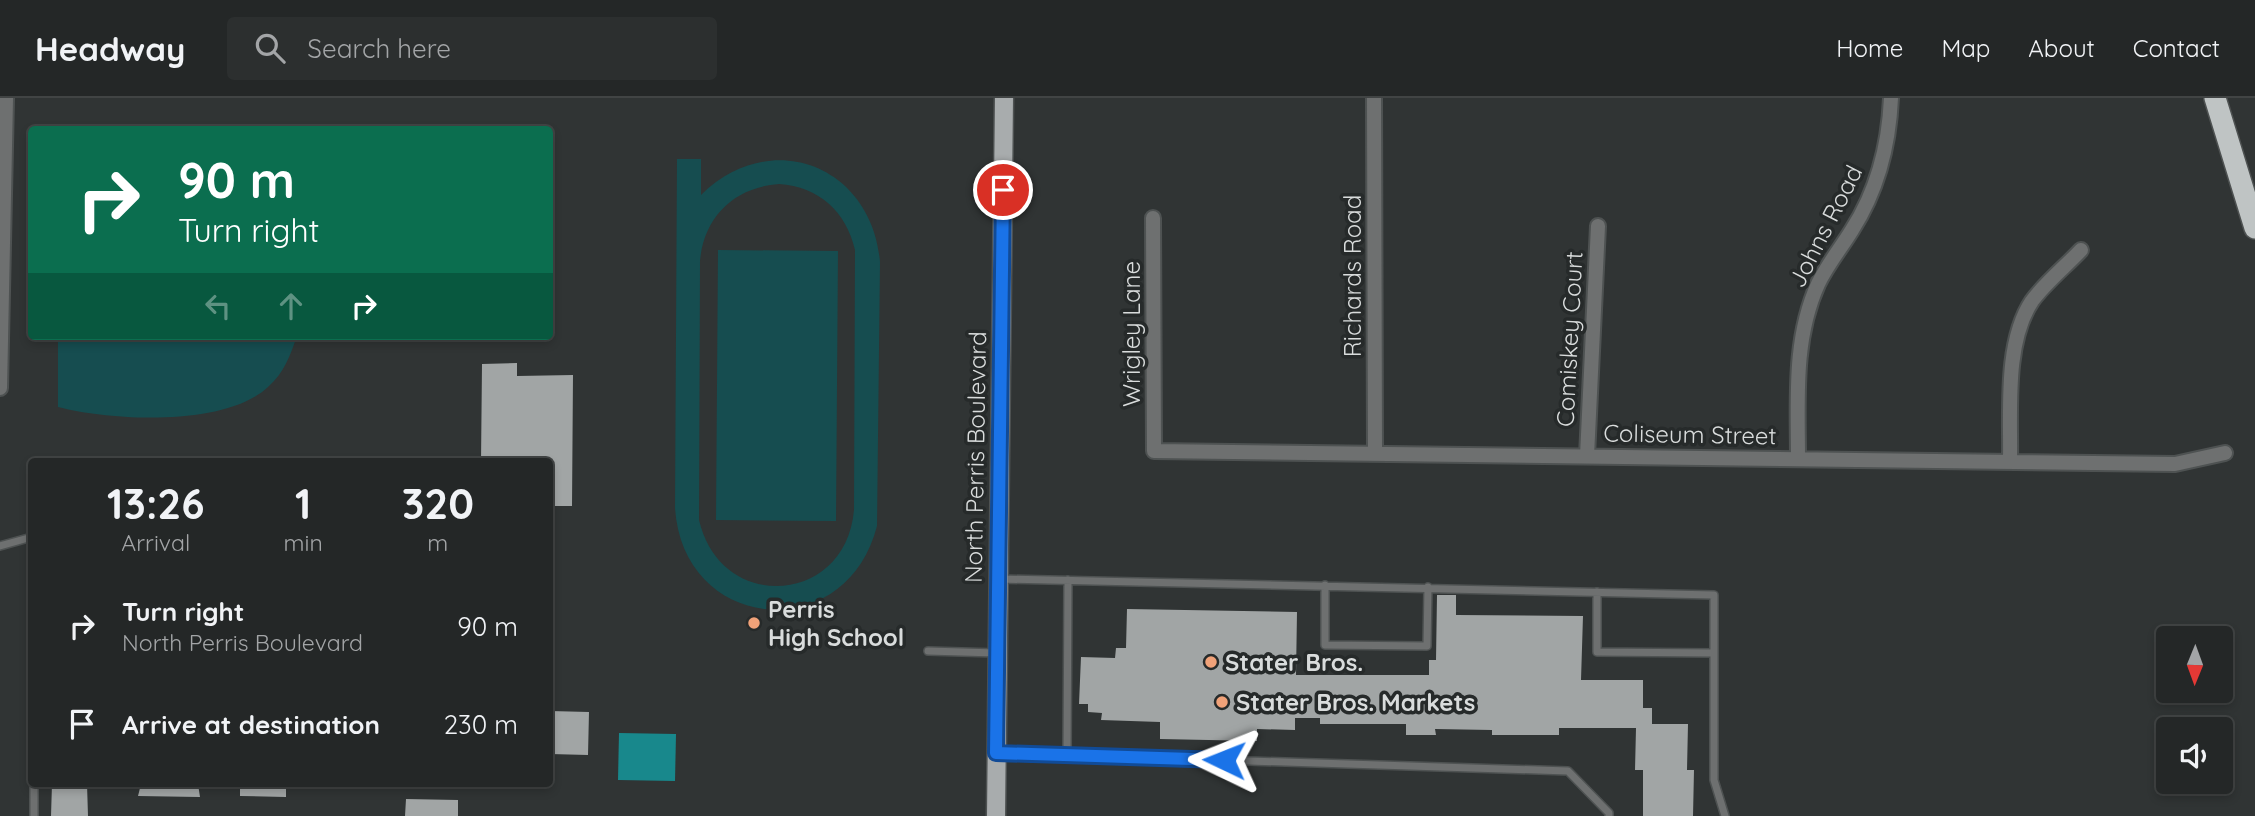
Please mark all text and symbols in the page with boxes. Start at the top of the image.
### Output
search box [227,17,717,80]
text: Headway [35,28,185,69]
icon: search [251,29,289,67]
text: Search here [307,32,451,65]
text: Home [1836,33,1903,63]
text: Map [1941,33,1990,63]
text: About [2028,33,2095,63]
text: Contact [2133,33,2220,63]
text: 90 m [178,149,295,210]
icon: right [63,154,154,245]
pin [973,160,1033,220]
street label: Johns Road [1781,160,1869,292]
icon: arrive [984,171,1022,209]
street label: Richards Road [1337,195,1367,357]
text: Turn right [178,210,319,250]
street label: Comiskey Court [1549,251,1589,427]
street label: Wrigley Lane [1116,261,1146,407]
icon: left [199,287,237,325]
icon: ahead [272,287,310,325]
icon: right [345,287,383,325]
street label: North Perris Boulevard [958,331,992,583]
street label: Coliseum Street [1603,417,1777,451]
text: 13:26 [107,477,205,530]
text: 1 [295,477,311,530]
text: 320 [402,477,474,530]
text: Arrival [121,528,190,557]
text: min [284,528,323,557]
text: m [427,528,448,557]
place label: Perris High School [768,594,904,652]
text: Turn right [122,595,244,628]
icon: right [63,607,101,645]
text: 90 m [457,610,518,643]
marker: Perris High School [746,615,762,631]
north arrow [2156,626,2233,704]
map controls [2156,626,2233,794]
text: North Perris Boulevard [122,628,363,657]
place label: Stater Bros. [1225,647,1363,677]
marker: Stater Bros. [1203,654,1219,670]
place label: Stater Bros. Markets [1236,687,1475,717]
marker: Stater Bros. Markets [1214,694,1230,710]
icon: arrive [63,705,101,743]
text: Arrive at destination [122,708,380,741]
text: 230 m [444,708,518,741]
button: sound [2156,717,2233,794]
position arrow [1187,723,1261,797]

